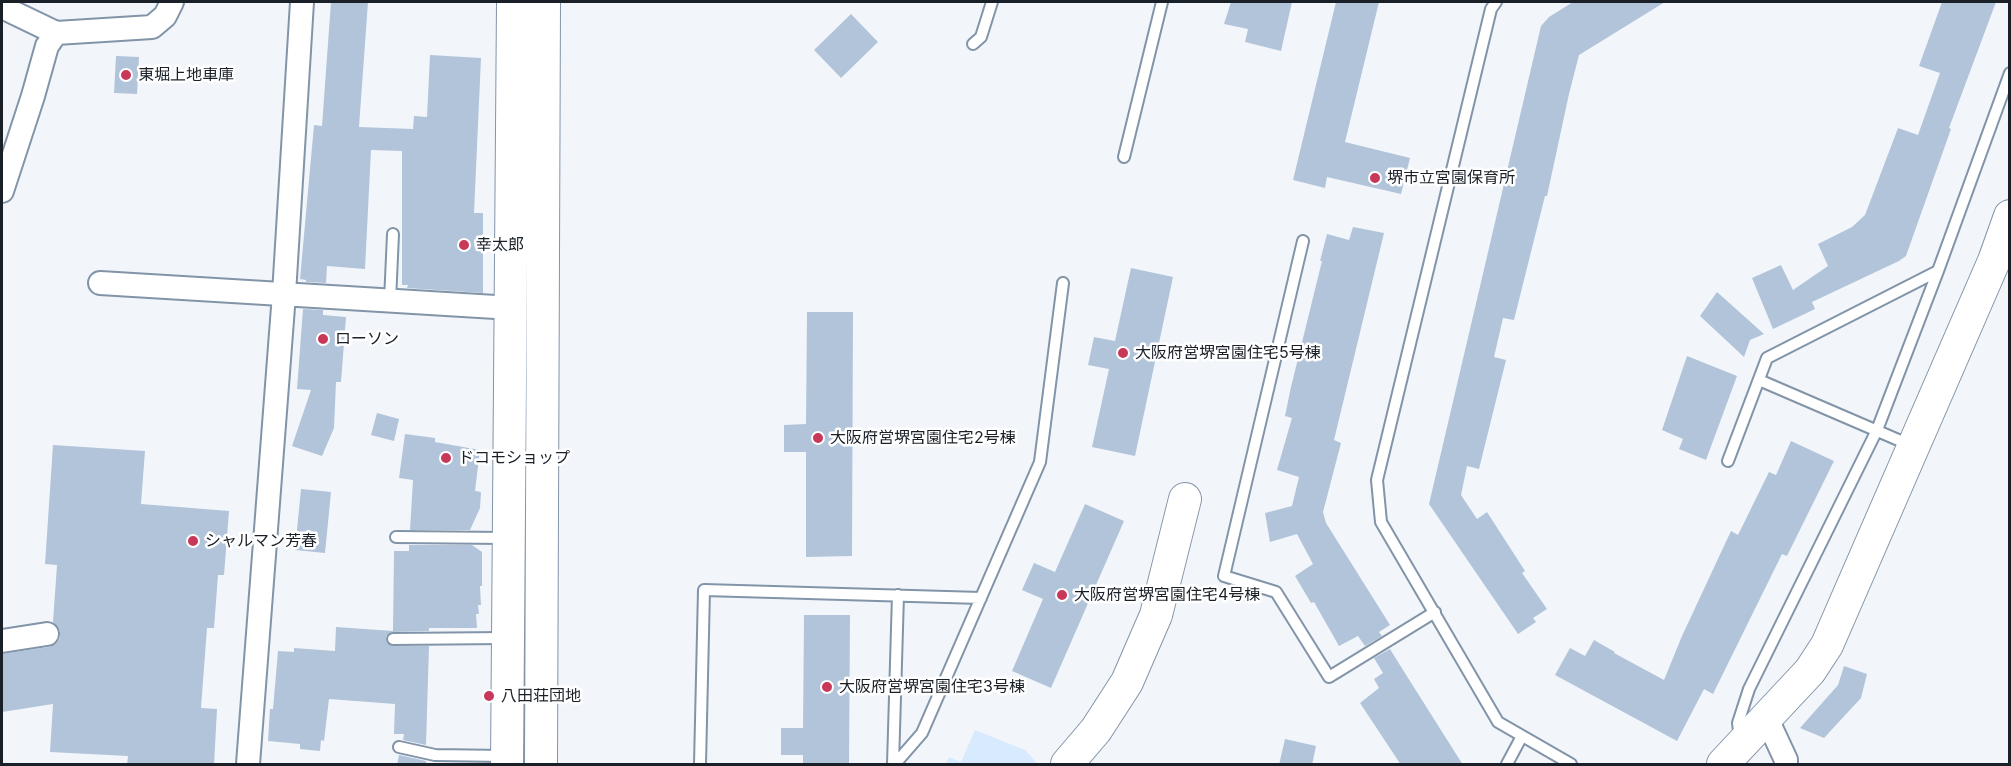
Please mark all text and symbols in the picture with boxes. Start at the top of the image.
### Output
place label: 東堀上地車庫 [138,65,234,85]
marker: 東堀上地車庫 [119,68,133,82]
place label: 堺市立宮園保育所 [1387,168,1515,188]
marker: 堺市立宮園保育所 [1368,171,1382,185]
place label: 幸太郎 [476,235,524,255]
marker: 幸太郎 [457,238,471,252]
place label: ローソン [335,329,399,349]
marker: ローソン [316,332,330,346]
place label: 大阪府営堺宮園住宅5号棟 [1135,343,1321,363]
marker: 大阪府営堺宮園住宅5号棟 [1116,346,1130,360]
place label: 大阪府営堺宮園住宅2号棟 [830,428,1016,448]
marker: 大阪府営堺宮園住宅2号棟 [811,431,825,445]
place label: ドコモショップ [458,448,570,468]
marker: ドコモショップ [439,451,453,465]
place label: シャルマン芳春 [205,531,317,551]
marker: シャルマン芳春 [186,534,200,548]
place label: 大阪府営堺宮園住宅4号棟 [1074,585,1260,605]
marker: 大阪府営堺宮園住宅4号棟 [1055,588,1069,602]
place label: 大阪府営堺宮園住宅3号棟 [839,677,1025,697]
marker: 大阪府営堺宮園住宅3号棟 [820,680,834,694]
place label: 八田荘団地 [501,686,581,706]
marker: 八田荘団地 [482,689,496,703]

